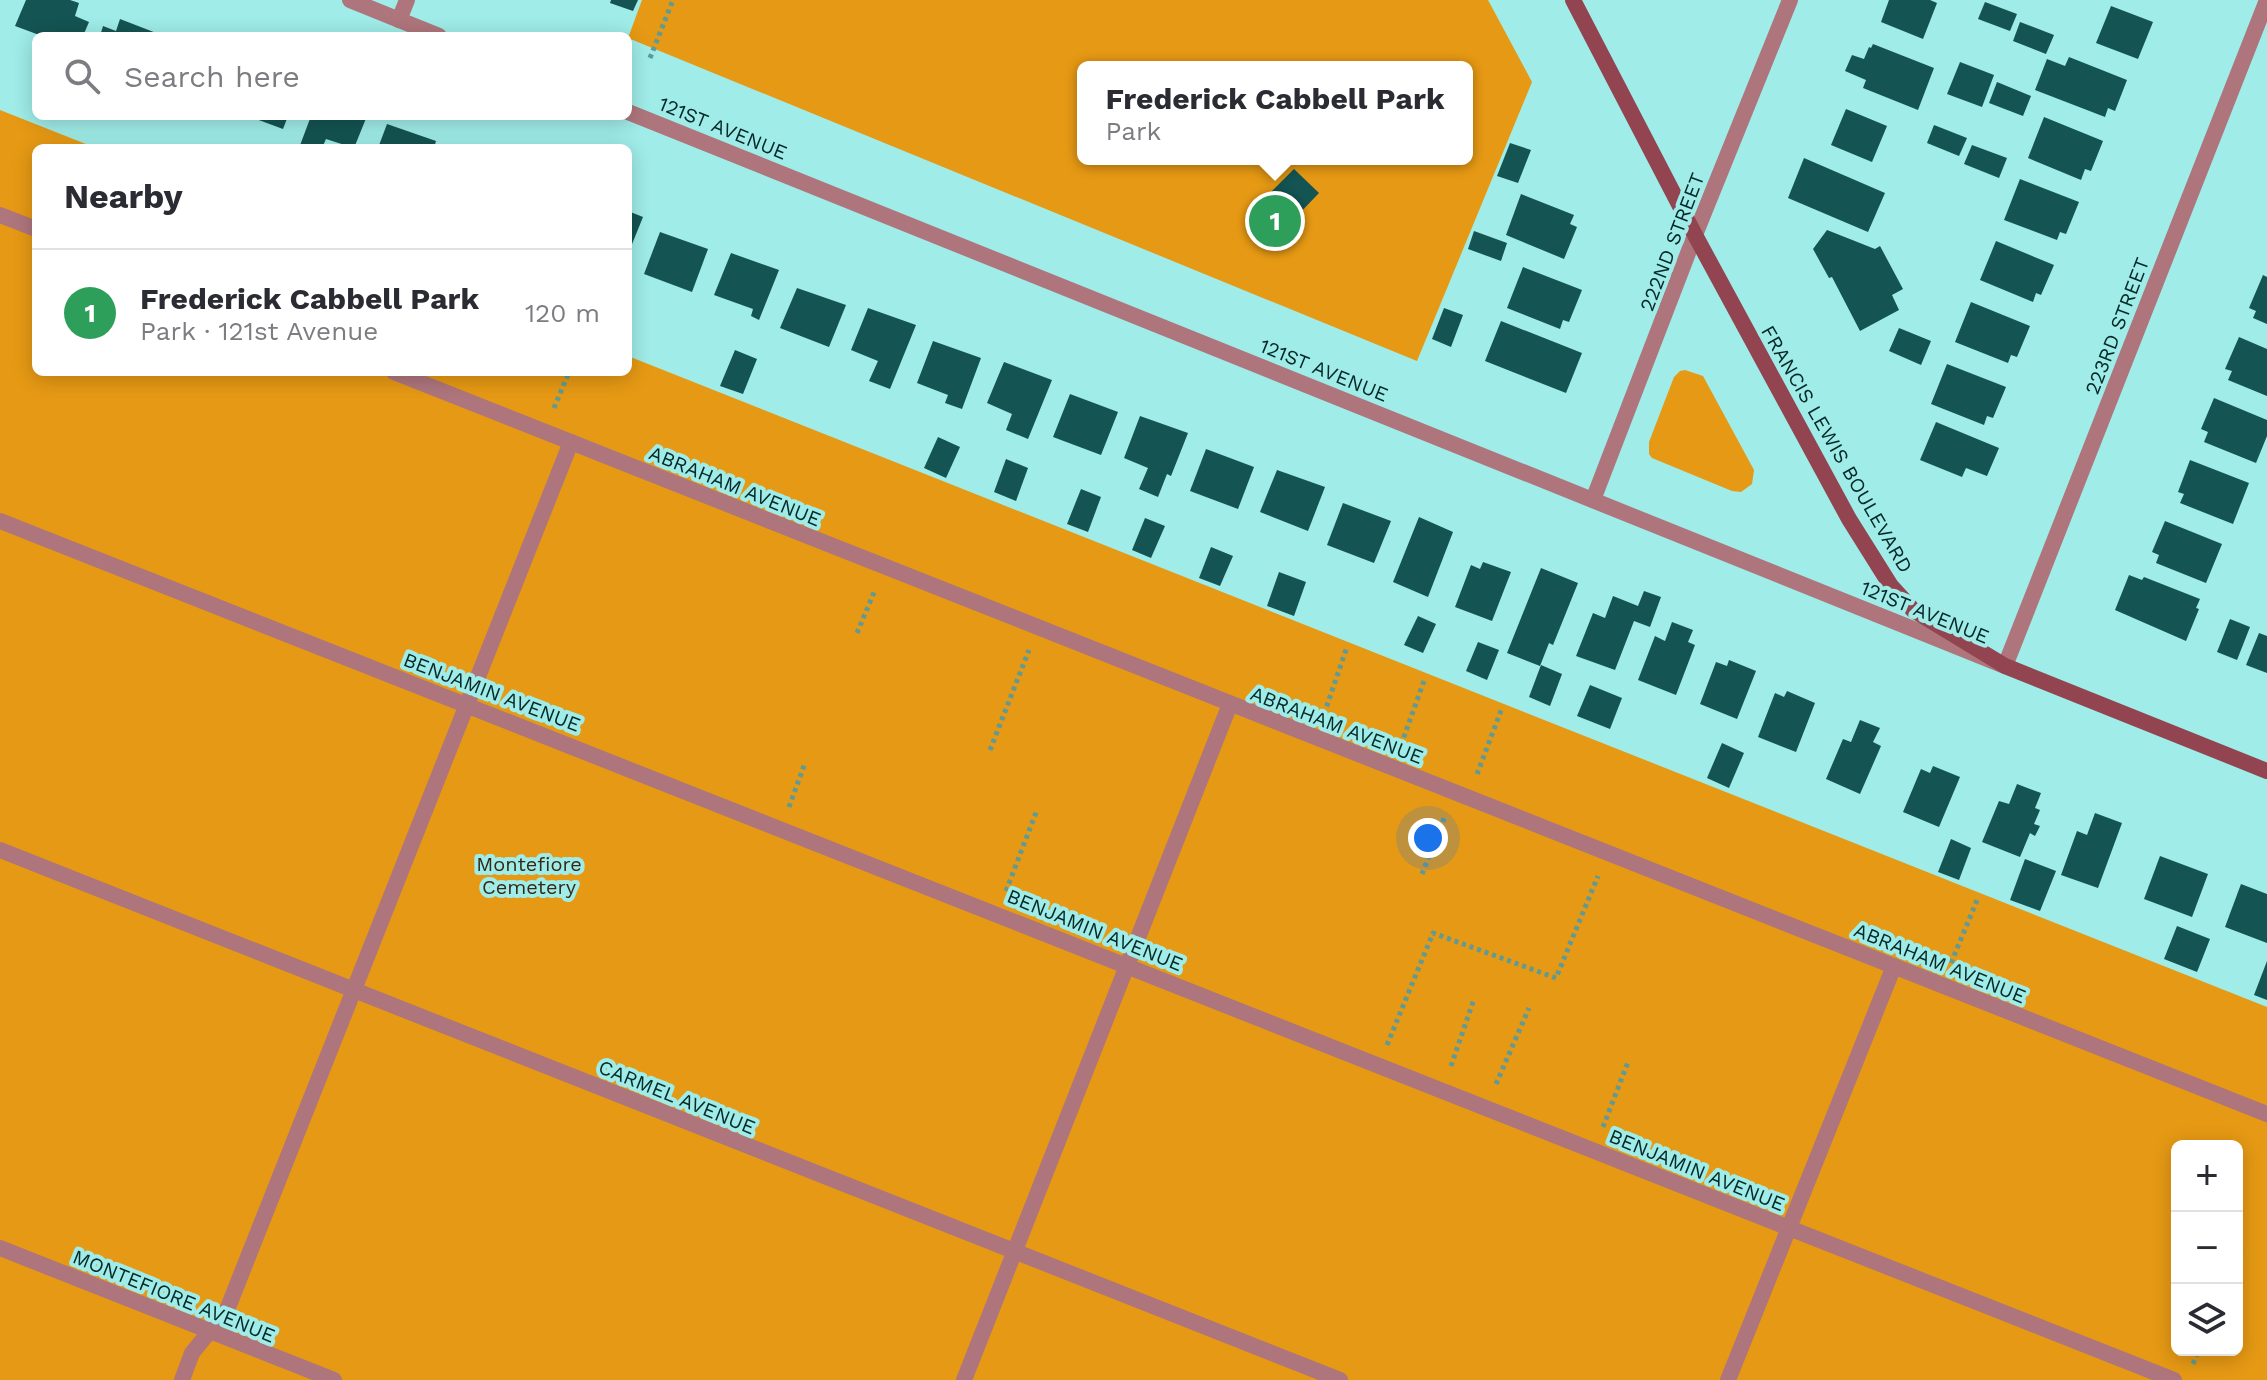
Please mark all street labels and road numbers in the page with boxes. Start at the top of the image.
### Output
street label: 121ST AVENUE [655,91,791,165]
street label: 222ND STREET [1635,169,1709,315]
street label: 223RD STREET [2080,254,2154,398]
street label: FRANCIS LEWIS BOULEVARD [1756,321,1918,577]
street label: 121ST AVENUE [1256,333,1392,407]
street label: ABRAHAM AVENUE [646,441,824,531]
street label: 121ST AVENUE [1857,575,1993,649]
street label: BENJAMIN AVENUE [400,647,584,737]
street label: ABRAHAM AVENUE [1247,681,1427,769]
street label: BENJAMIN AVENUE [1004,884,1186,976]
street label: ABRAHAM AVENUE [1851,918,2029,1008]
street label: CARMEL AVENUE [595,1055,759,1139]
street label: BENJAMIN AVENUE [1606,1124,1788,1216]
street label: MONTEFIORE AVENUE [69,1244,279,1348]

